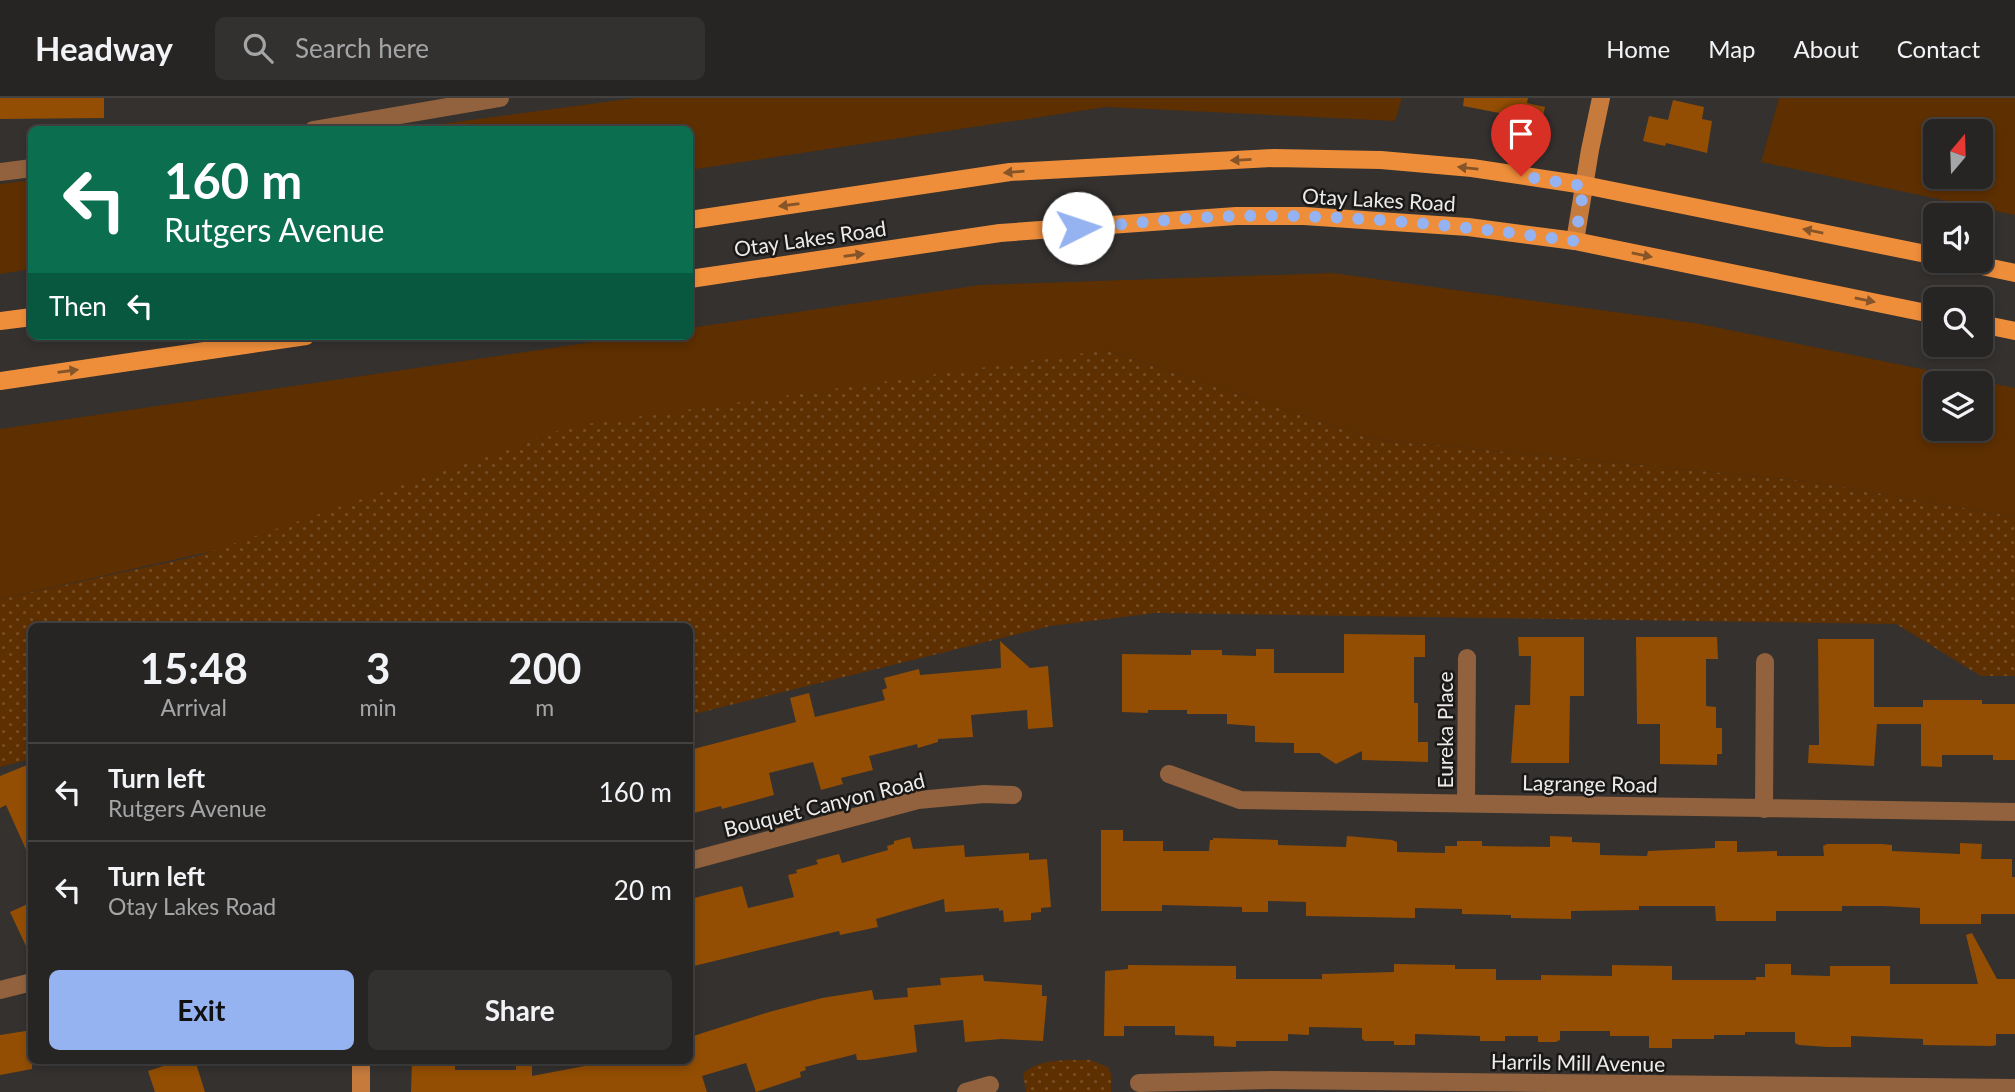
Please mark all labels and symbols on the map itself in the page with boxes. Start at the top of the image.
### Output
pin [1491,104,1551,176]
north arrow [1923,119,1993,189]
one-way arrow [1230,154,1252,165]
one-way arrow [1457,163,1479,174]
one-way arrow [1002,167,1024,178]
street label: Otay Lakes Road [1302,182,1456,216]
position arrow [1041,191,1115,265]
one-way arrow [777,200,799,211]
street label: Otay Lakes Road [732,215,888,261]
one-way arrow [1802,226,1824,237]
one-way arrow [843,249,865,260]
one-way arrow [1631,250,1653,261]
one-way arrow [1854,295,1876,306]
one-way arrow [57,365,79,376]
street label: Eureka Place [1432,671,1457,789]
street label: Bouquet Canyon Road [721,767,927,841]
street label: Lagrange Road [1522,769,1658,797]
street label: Harrils Mill Avenue [1491,1048,1665,1076]

